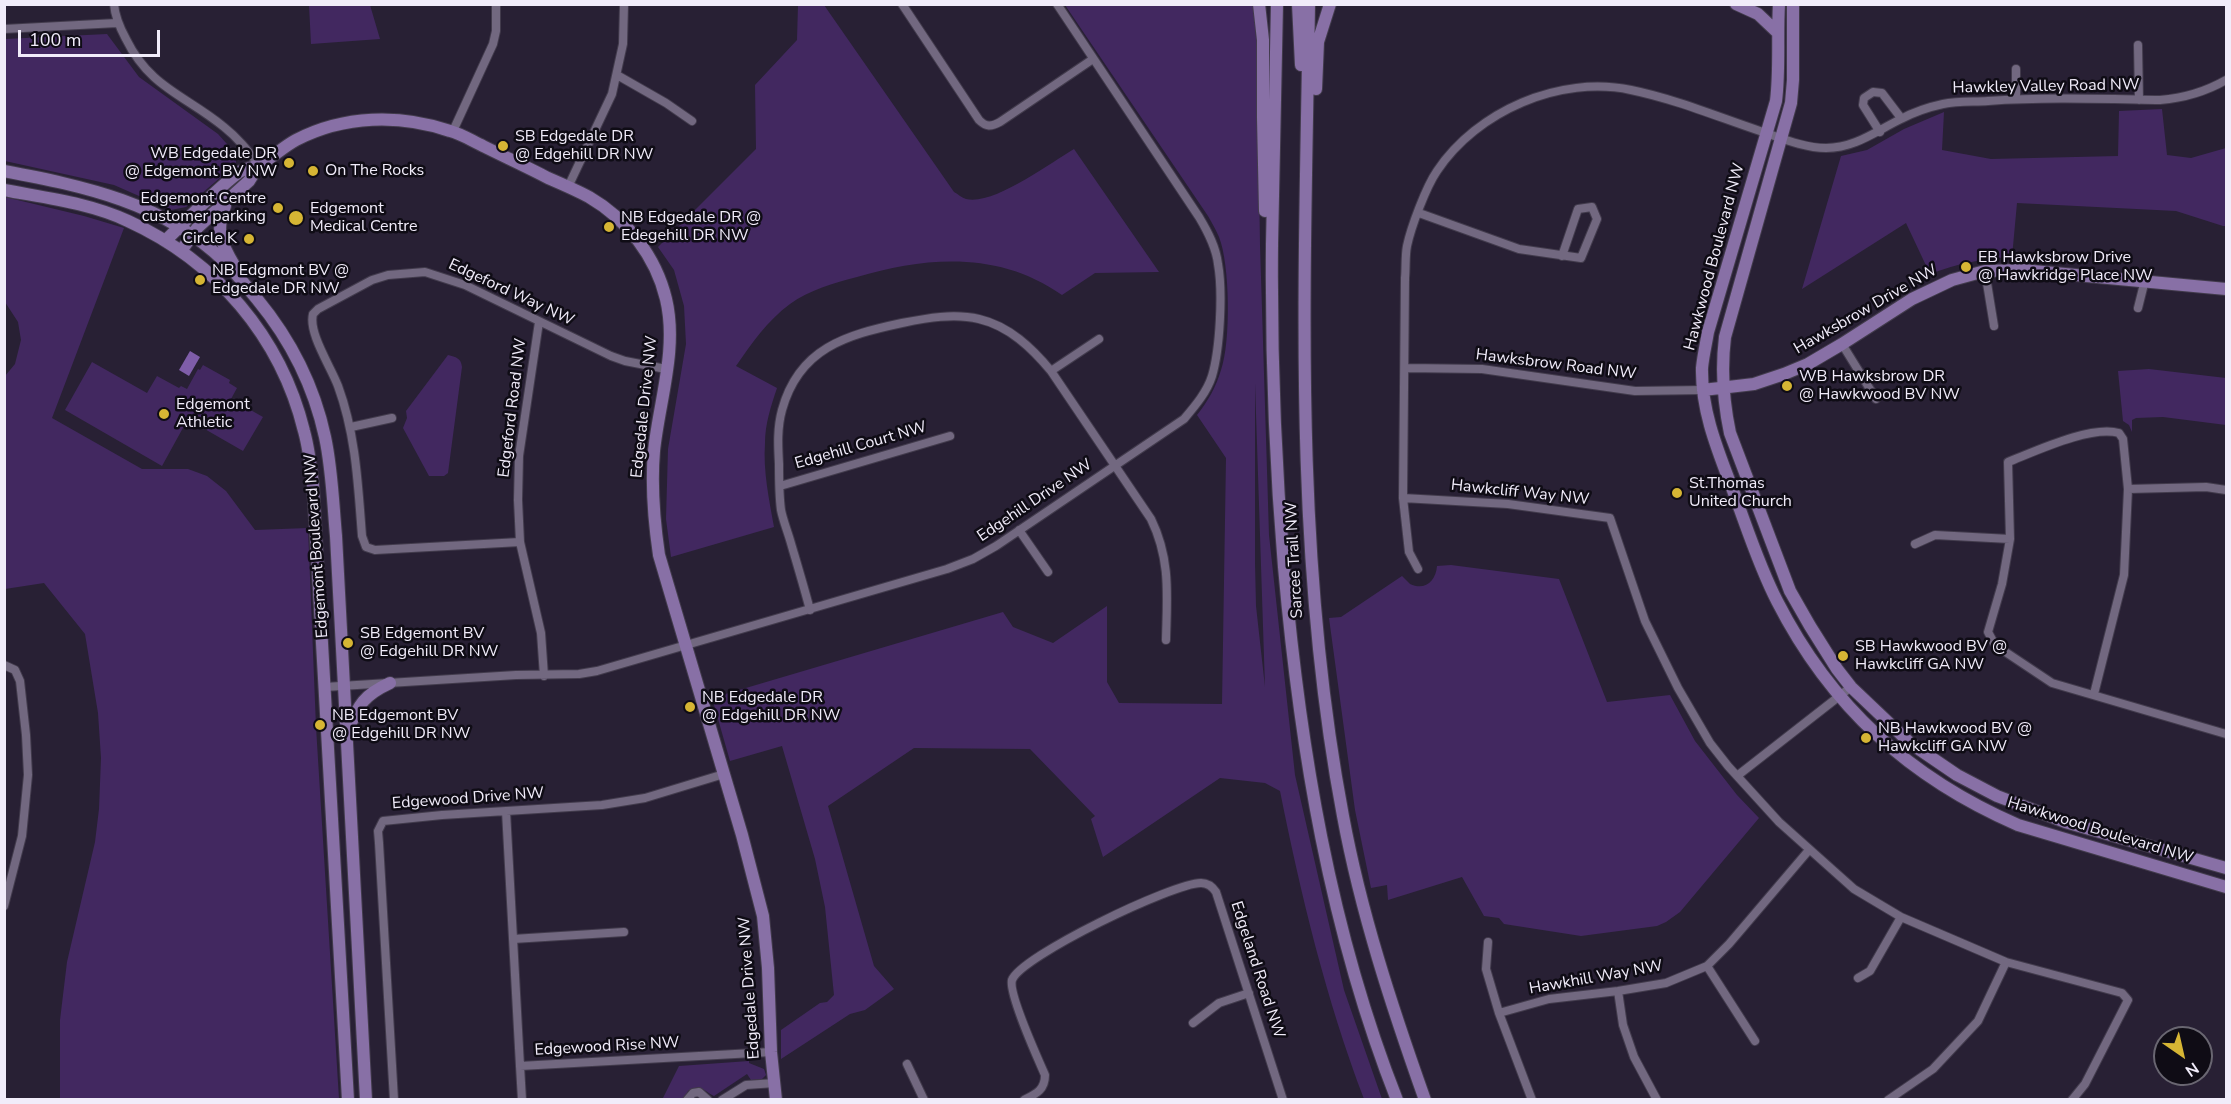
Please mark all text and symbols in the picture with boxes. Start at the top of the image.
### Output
scale bar [21,18,164,56]
text: 100 m [29,28,81,52]
street label: Hawkley Valley Road NW [1952,76,2140,98]
place label: SB Edgedale DR @ Edgehill DR NW [515,127,653,165]
marker: SB Edgedale DR @ Edgehill DR NW [496,139,510,153]
place label: WB Edgedale DR @ Edgemont BV NW [125,144,277,182]
marker: WB Edgedale DR @ Edgemont BV NW [282,156,296,170]
place label: On The Rocks [325,161,424,181]
street label: Hawkwood Boulevard NW [1681,161,1749,353]
marker: On The Rocks [306,164,320,178]
place label: Edgemont Centre customer parking [141,189,266,227]
place label: Edgemont Medical Centre [310,199,417,237]
marker: Edgemont Centre customer parking [271,201,285,215]
place label: NB Edgedale DR @ Edegehill DR NW [621,208,761,246]
marker: Edgemont Medical Centre [287,209,305,227]
marker: NB Edgedale DR @ Edegehill DR NW [602,220,616,234]
place label: Circle K [182,229,237,249]
marker: Circle K [242,232,256,246]
place label: EB Hawksbrow Drive @ Hawkridge Place NW [1978,248,2153,286]
street label: Edgeford Way NW [445,255,577,331]
marker: EB Hawksbrow Drive @ Hawkridge Place NW [1959,260,1973,274]
place label: NB Edgmont BV @ Edgedale DR NW [212,261,349,299]
street label: Hawksbrow Drive NW [1791,261,1941,359]
marker: NB Edgmont BV @ Edgedale DR NW [193,273,207,287]
street label: Edgedale Drive NW [628,335,662,479]
street label: Edgeford Road NW [495,337,531,479]
street label: Hawksbrow Road NW [1475,346,1637,384]
place label: WB Hawksbrow DR @ Hawkwood BV NW [1799,367,1960,405]
marker: WB Hawksbrow DR @ Hawkwood BV NW [1780,379,1794,393]
place label: Edgemont Athletic [176,395,250,433]
marker: Edgemont Athletic [157,407,171,421]
street label: Edgehill Court NW [793,418,929,474]
street label: Edgemont Boulevard NW [301,453,333,639]
street label: Edgehill Drive NW [974,455,1096,547]
place label: St.Thomas United Church [1689,474,1792,512]
street label: Hawkcliff Way NW [1450,476,1590,510]
marker: St.Thomas United Church [1670,486,1684,500]
street label: Sarcee Trail NW [1282,501,1308,619]
place label: SB Edgemont BV @ Edgehill DR NW [360,624,498,662]
marker: SB Edgemont BV @ Edgehill DR NW [341,636,355,650]
place label: SB Hawkwood BV @ Hawkcliff GA NW [1855,637,2007,675]
marker: SB Hawkwood BV @ Hawkcliff GA NW [1836,649,1850,663]
place label: NB Edgedale DR @ Edgehill DR NW [702,688,840,726]
marker: NB Edgedale DR @ Edgehill DR NW [683,700,697,714]
place label: NB Edgemont BV @ Edgehill DR NW [332,706,470,744]
marker: NB Edgemont BV @ Edgehill DR NW [313,718,327,732]
place label: NB Hawkwood BV @ Hawkcliff GA NW [1878,719,2032,757]
marker: NB Hawkwood BV @ Hawkcliff GA NW [1859,731,1873,745]
street label: Edgewood Drive NW [391,784,545,814]
street label: Hawkwood Boulevard NW [2005,794,2195,868]
street label: Edgeland Road NW [1226,899,1288,1041]
street label: Edgedale Drive NW [735,916,765,1060]
street label: Hawkhill Way NW [1528,957,1664,999]
north arrow [2153,1026,2213,1086]
street label: Edgewood Rise NW [534,1034,680,1060]
text: N [2181,1057,2203,1082]

